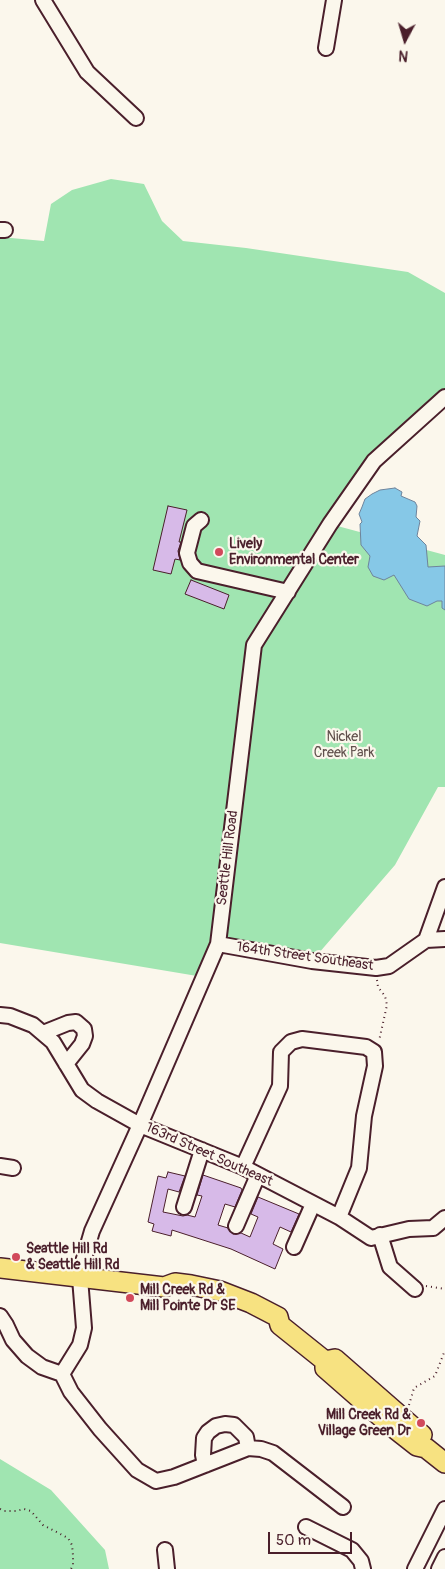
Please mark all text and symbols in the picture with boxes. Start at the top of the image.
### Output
north arrow [380,15,430,65]
text: N [398,46,409,64]
place label: Lively Environmental Center [229,536,359,568]
marker: Lively Environmental Center [213,546,225,558]
park label: Nickel Creek Park [314,729,374,762]
street label: Seattle Hill Road [214,809,242,907]
street label: 164th Street Southeast [235,939,375,975]
street label: 163rd Street Southeast [143,1119,275,1191]
place label: Seattle Hill Rd & Seattle Hill Rd [26,1241,120,1274]
marker: Seattle Hill Rd & Seattle Hill Rd [10,1251,22,1263]
place label: Mill Creek Rd & Mill Pointe Dr SE [140,1282,235,1314]
marker: Mill Creek Rd & Mill Pointe Dr SE [124,1292,136,1304]
place label: Mill Creek Rd & Village Green Dr [318,1407,411,1440]
marker: Mill Creek Rd & Village Green Dr [415,1417,427,1429]
scale bar [270,1522,354,1554]
text: 50 m [276,1531,311,1550]

